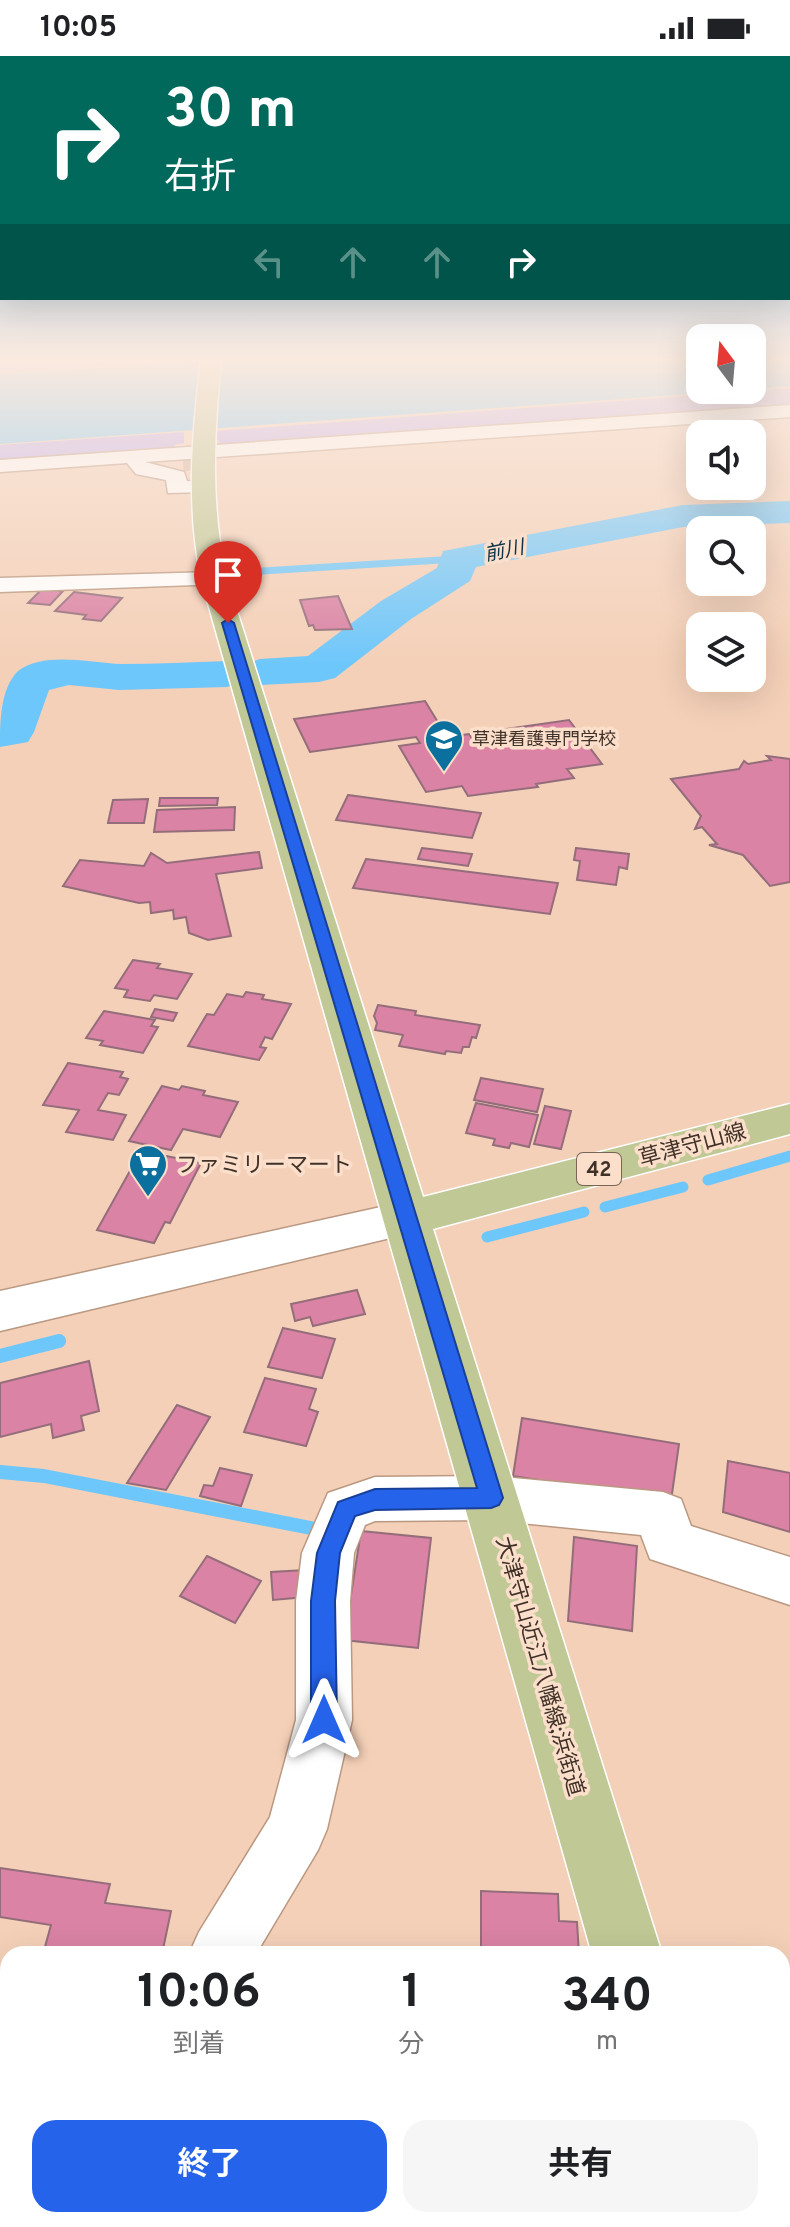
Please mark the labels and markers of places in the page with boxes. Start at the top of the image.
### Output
pin [194,541,262,623]
school or university icon: 草津看護専門学校 [423,718,465,773]
place label: 草津看護専門学校 [472,729,616,752]
supermarket icon: ファミリーマート [127,1143,169,1198]
place label: ファミリーマート [176,1153,352,1180]

